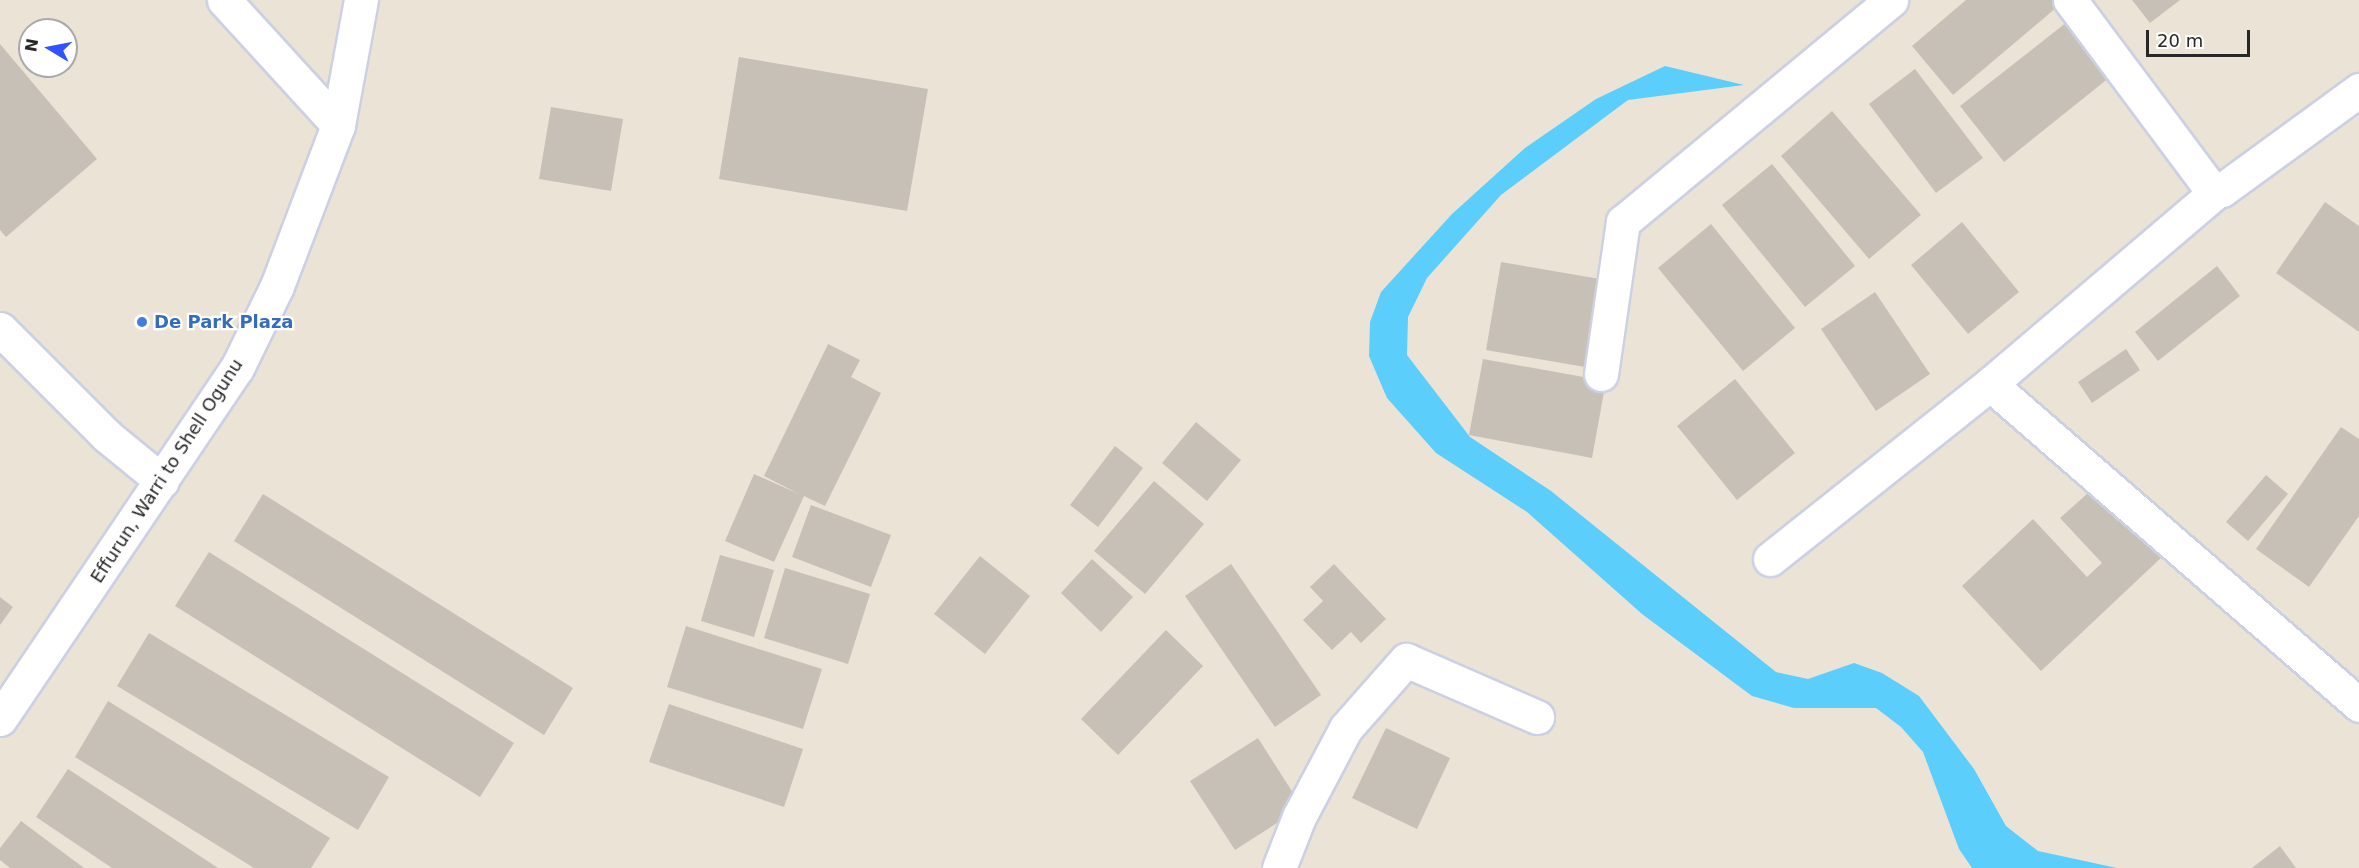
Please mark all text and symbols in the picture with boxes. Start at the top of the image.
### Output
north arrow [18,18,78,78]
scale bar [2149,18,2252,56]
text: 20 m [2157,30,2203,51]
text: N [21,37,42,53]
place label: De Park Plaza [154,311,294,333]
marker: De Park Plaza [135,315,149,329]
street label: Effurun, Warri to Shell Ogunu [86,355,248,587]

